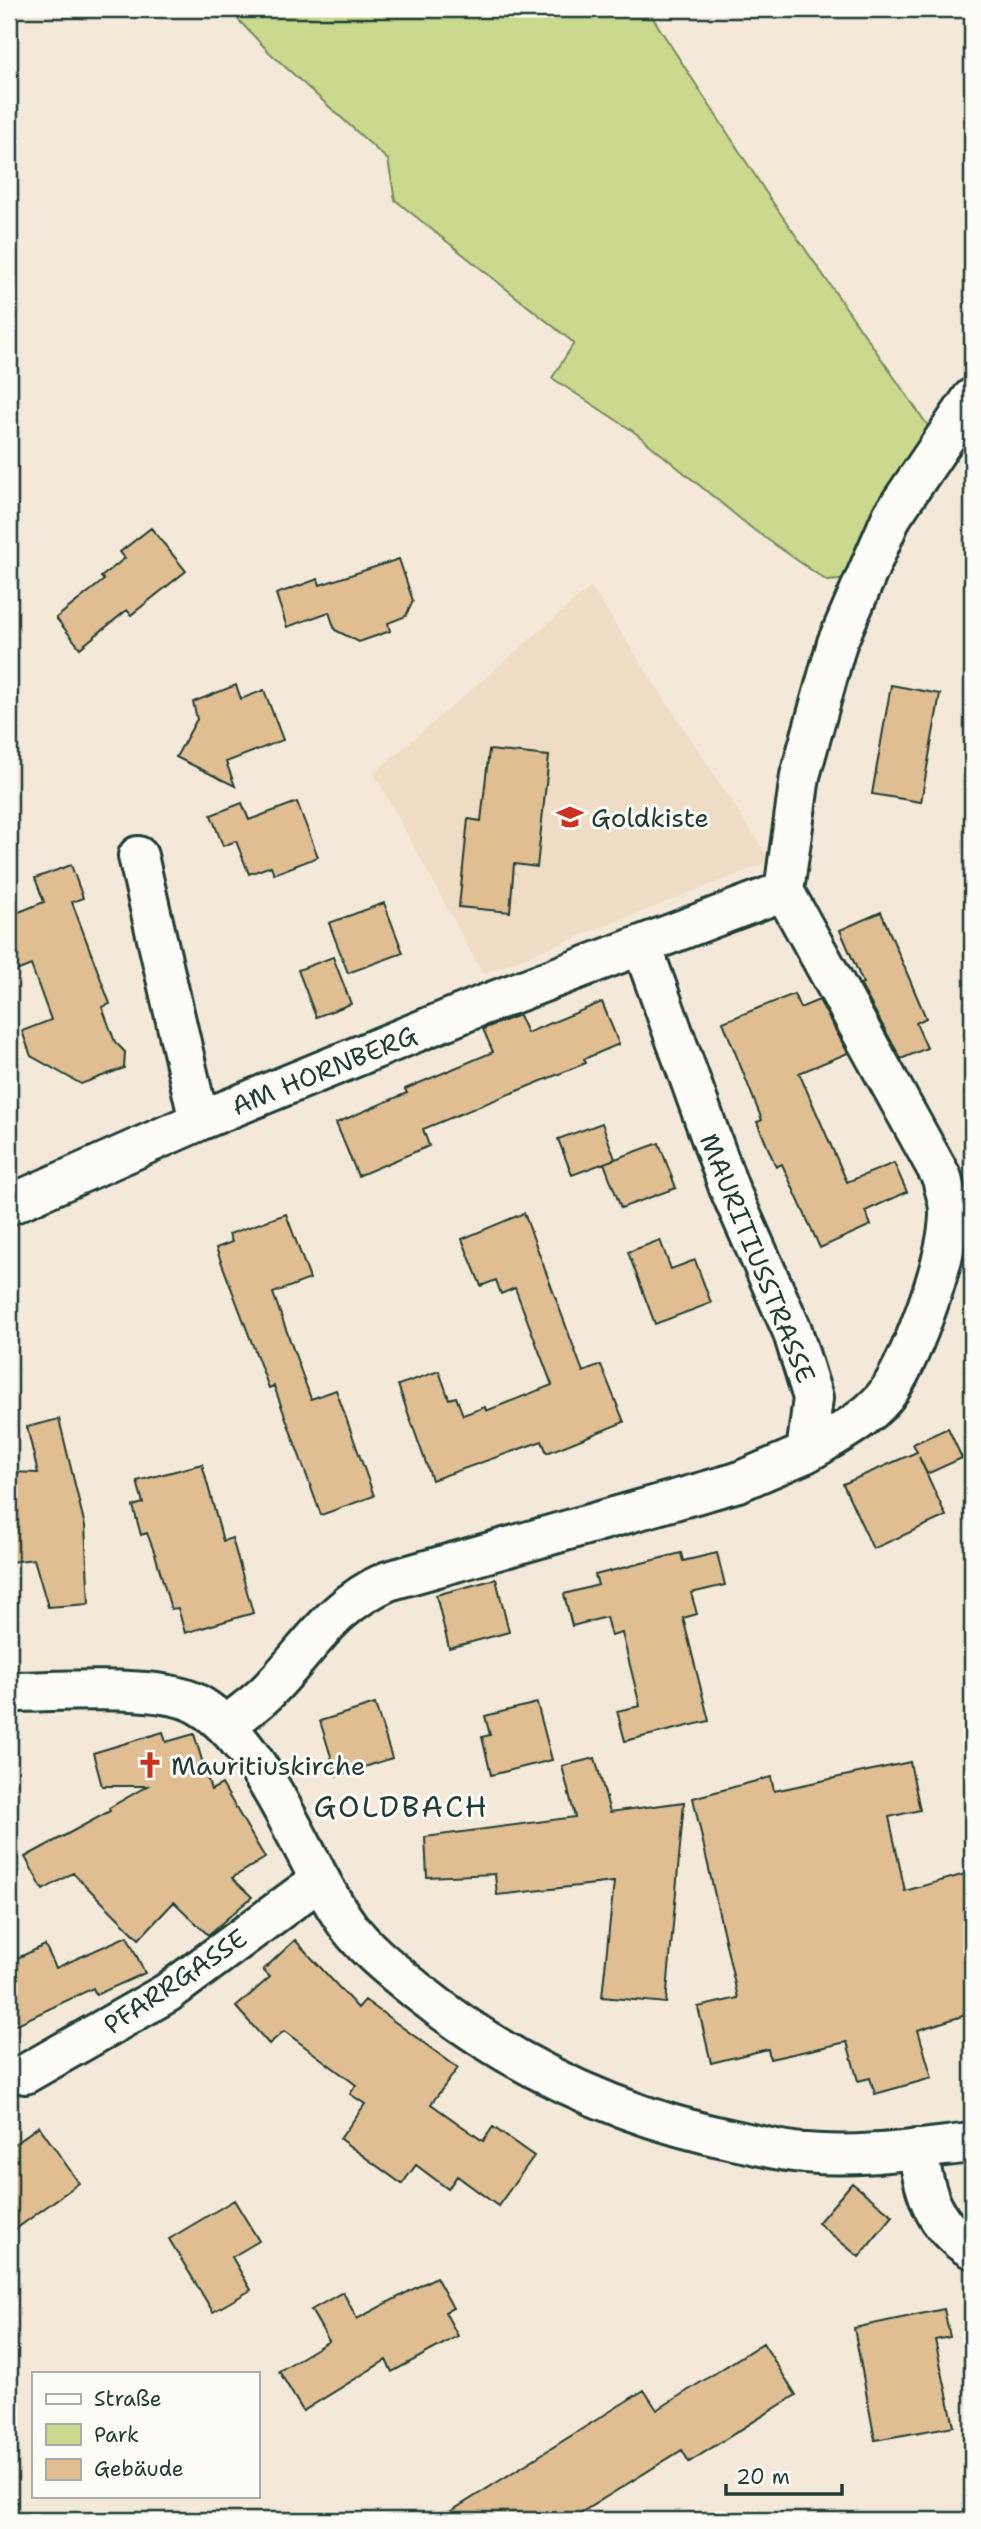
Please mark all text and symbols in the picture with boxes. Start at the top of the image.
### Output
place label: Goldkiste [591,800,709,835]
school or university icon: Goldkiste [555,802,585,832]
street label: AM HORNBERG [226,1017,422,1123]
street label: MAURITIUSSTRASSE [692,1128,824,1388]
place label: Mauritiuskirche [171,1748,365,1783]
church icon: Mauritiuskirche [135,1750,165,1780]
district label: GOLDBACH [313,1786,489,1827]
street label: PFARRGASSE [96,1920,254,2042]
legend [32,2372,259,2498]
text: Straße [94,2385,162,2413]
text: Park [94,2421,139,2449]
scale bar [726,2452,841,2496]
text: Gebäude [94,2455,184,2483]
text: 20 m [736,2463,790,2491]

